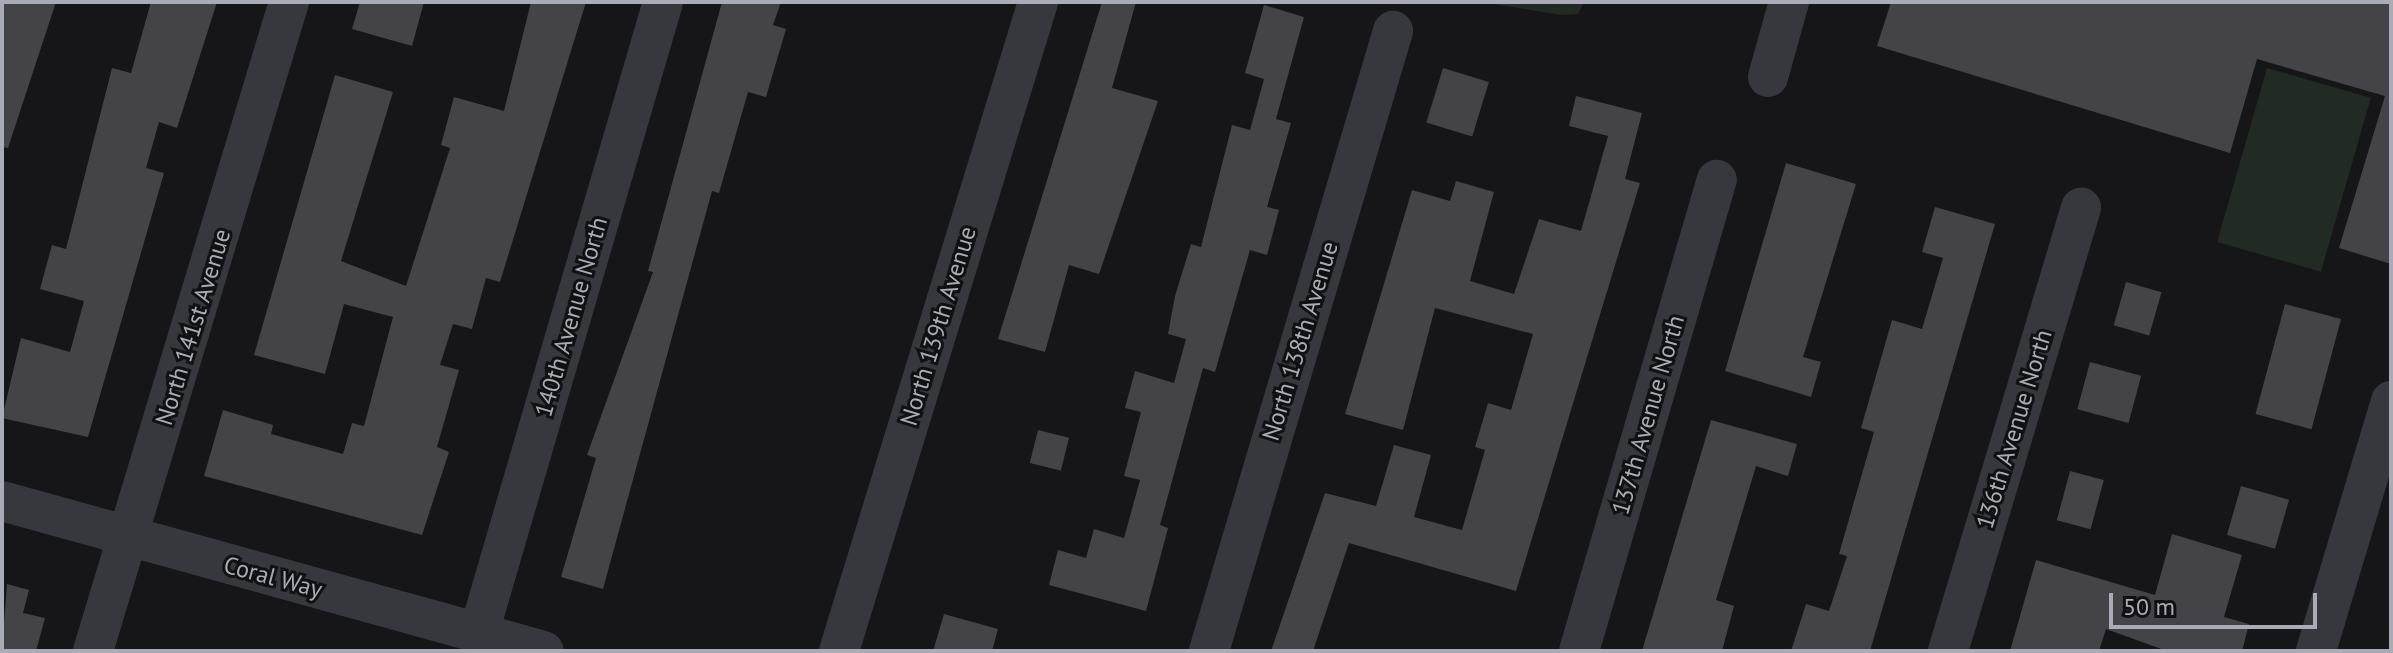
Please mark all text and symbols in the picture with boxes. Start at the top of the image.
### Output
street label: 140th Avenue North [529,213,613,421]
street label: North 139th Avenue [894,223,982,429]
street label: North 141st Avenue [149,225,237,429]
street label: North 138th Avenue [1256,238,1344,444]
street label: 137th Avenue North [1606,312,1690,518]
street label: 136th Avenue North [1970,326,2058,532]
street label: Coral Way [220,550,326,604]
scale bar [2113,577,2321,627]
text: 50 m [2123,591,2175,622]

